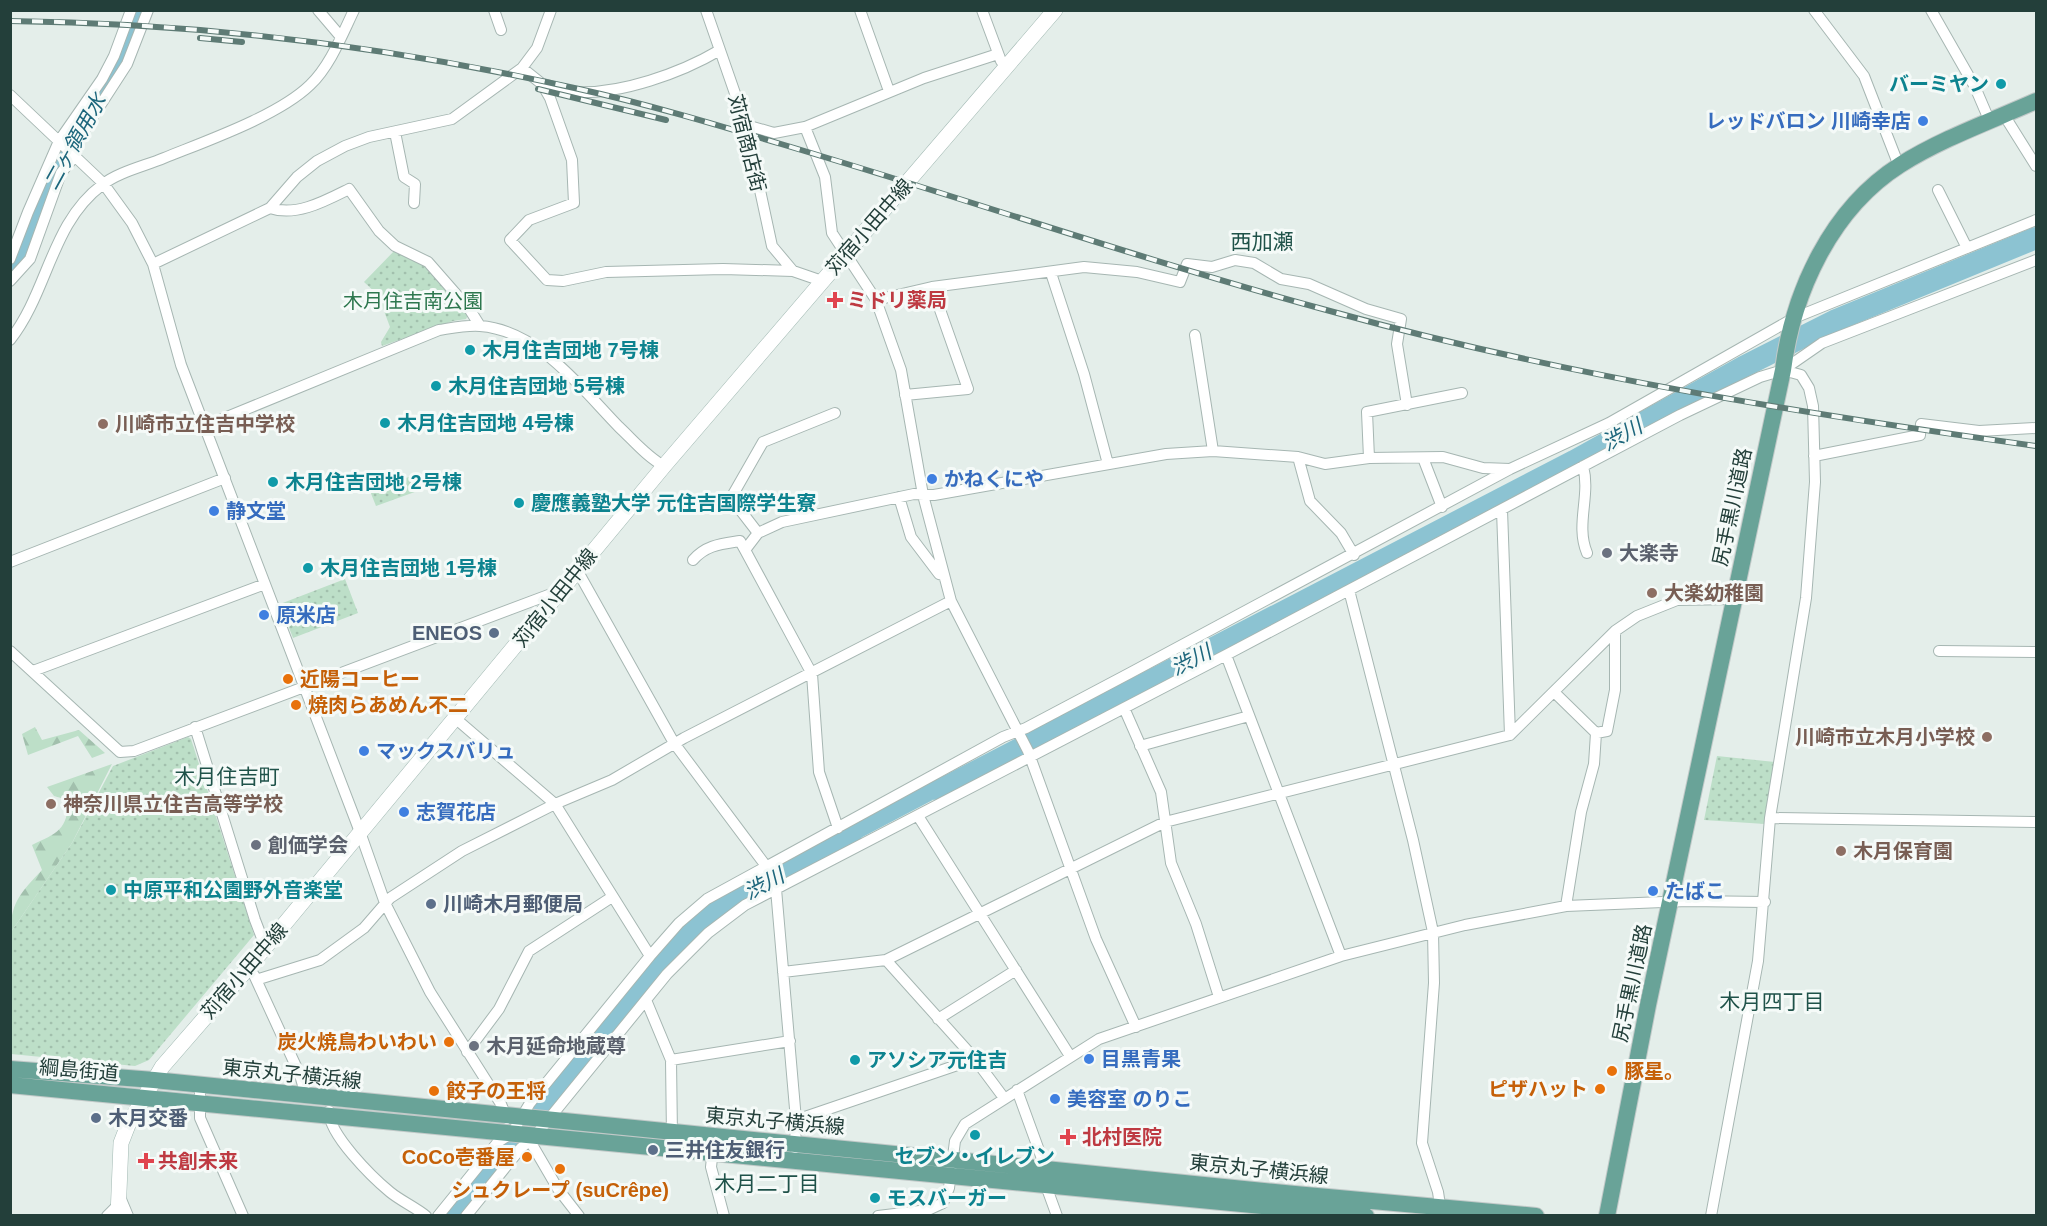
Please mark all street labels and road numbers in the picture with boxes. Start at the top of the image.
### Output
street label: 苅宿商店街 [724,92,770,194]
street label: 苅宿小田中線 [821,175,917,279]
street label: 尻手黒川道路 [1709,446,1755,568]
street label: 苅宿小田中線 [509,544,601,652]
street label: 苅宿小田中線 [196,919,292,1023]
street label: 尻手黒川道路 [1609,922,1655,1044]
street label: 綱島街道 [38,1056,120,1084]
street label: 東京丸子横浜線 [221,1056,363,1092]
street label: 東京丸子横浜線 [704,1104,846,1138]
street label: 東京丸子横浜線 [1188,1151,1330,1187]

